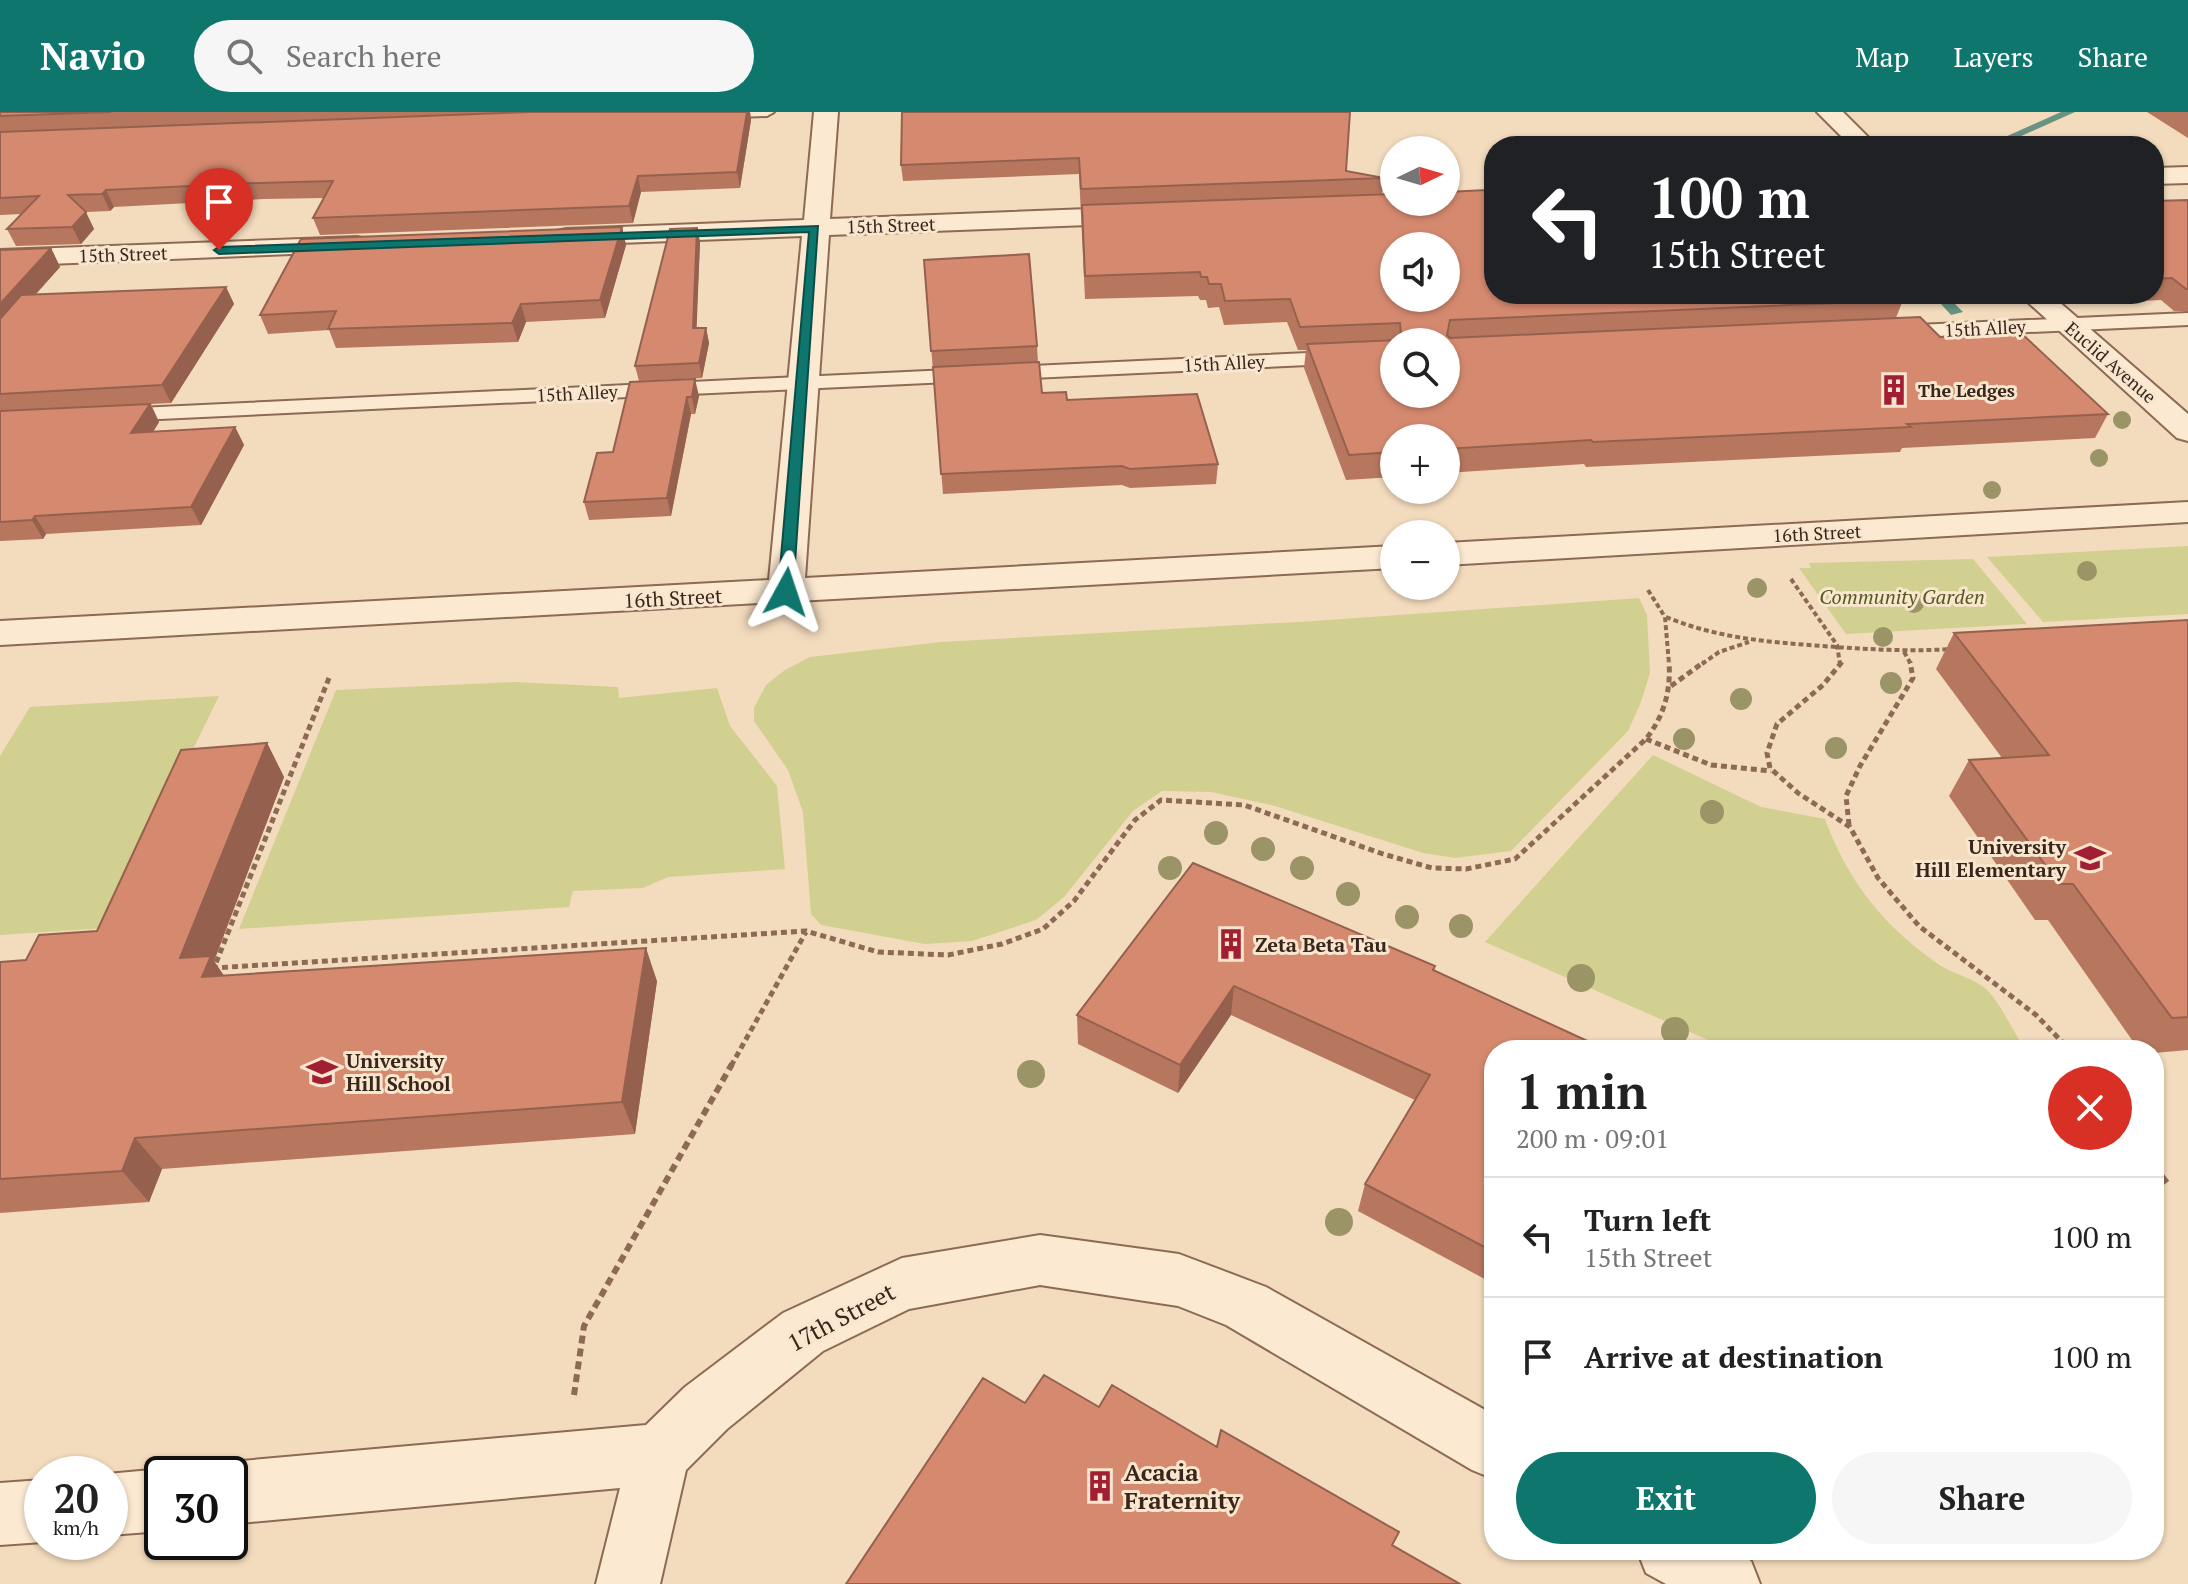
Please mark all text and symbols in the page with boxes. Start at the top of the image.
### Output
search box [194,20,754,92]
text: Navio [40,31,146,81]
icon: search [222,34,266,78]
text: Search here [286,36,442,76]
text: Map [1855,38,1909,75]
text: Layers [1953,38,2034,75]
text: Share [2078,38,2148,75]
north arrow [1380,136,1460,216]
map controls [1380,136,1460,600]
text: 100 m [1648,160,1810,234]
pin [185,168,253,250]
icon: left [1516,168,1620,272]
icon: arrive [197,180,241,224]
street label: 15th Street [846,211,936,239]
text: 15th Street [1648,231,1826,278]
button: sound [1380,232,1460,312]
street label: 15th Street [78,240,168,268]
street label: 15th Alley [1944,314,2027,342]
street label: Euclid Avenue [2060,316,2162,408]
button: search [1380,328,1460,408]
street label: 15th Alley [1183,349,1266,377]
building icon: The Ledges [1877,373,1911,407]
place label: The Ledges [1918,378,2015,402]
street label: 15th Alley [536,379,619,407]
button: + [1380,424,1460,504]
street label: 16th Street [1772,519,1862,547]
button: − [1380,520,1460,600]
position arrow [744,550,828,634]
street label: 16th Street [623,582,724,614]
park label: Community Garden [1819,583,1985,610]
place label: University Hill Elementary [1915,833,2066,883]
school or university icon: University Hill Elementary [2073,841,2107,875]
building icon: Zeta Beta Tau [1214,927,1248,961]
place label: Zeta Beta Tau [1255,931,1388,958]
place label: University Hill School [346,1047,451,1097]
school or university icon: University Hill School [305,1055,339,1089]
text: 1 min [1516,1059,1647,1123]
button: close [2048,1066,2132,1150]
text: 200 m · 09:01 [1516,1121,1669,1155]
text: Turn left [1584,1200,1711,1240]
icon: left [1516,1215,1560,1259]
text: 100 m [2051,1217,2132,1257]
text: 15th Street [1584,1240,1712,1274]
street label: 17th Street [782,1275,900,1359]
icon: arrive [1516,1335,1560,1379]
text: Arrive at destination [1584,1337,1883,1377]
text: 100 m [2051,1337,2132,1377]
button: Exit [1516,1452,1816,1544]
button: Share [1832,1452,2132,1544]
speed limit sign: 30 [144,1456,248,1560]
place label: Acacia Fraternity [1124,1456,1241,1516]
building icon: Acacia Fraternity [1083,1469,1117,1503]
text: 20 [53,1471,99,1524]
text: km/h [53,1514,99,1541]

